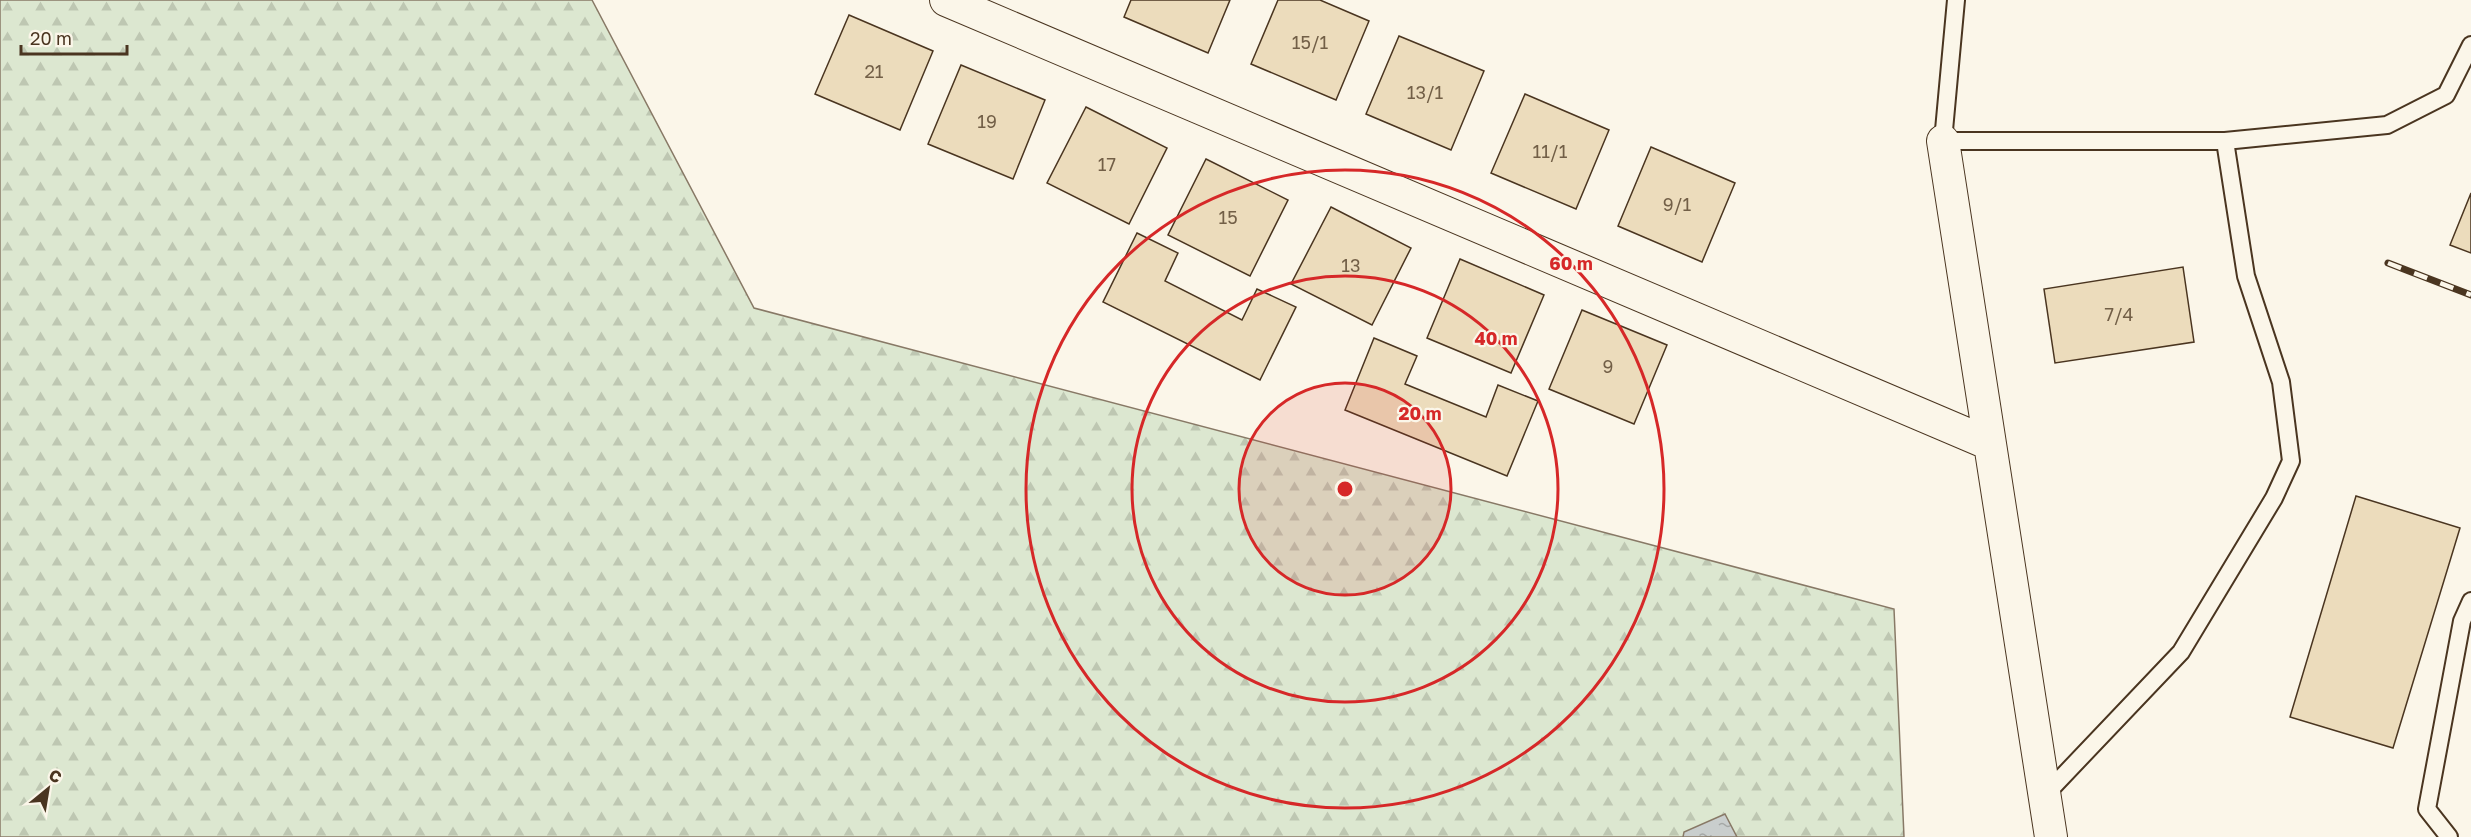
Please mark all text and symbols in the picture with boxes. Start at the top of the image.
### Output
scale bar [21,18,128,56]
text: 20 m [30,27,72,49]
house number: 15/1 [1292,31,1329,53]
house number: 21 [864,60,884,82]
house number: 13/1 [1407,81,1444,103]
house number: 19 [977,110,997,132]
house number: 11/1 [1533,140,1568,162]
house number: 17 [1098,153,1116,175]
house number: 9/1 [1663,193,1691,215]
house number: 15 [1218,206,1238,228]
text: 60 m [1549,252,1593,274]
house number: 13 [1341,254,1361,276]
house number: 7/4 [2104,303,2134,325]
text: 40 m [1474,327,1518,349]
house number: 9 [1603,355,1613,377]
text: 20 m [1399,402,1441,424]
centre of rings [1335,479,1355,499]
north arrow [18,759,78,819]
text: С [46,765,65,788]

